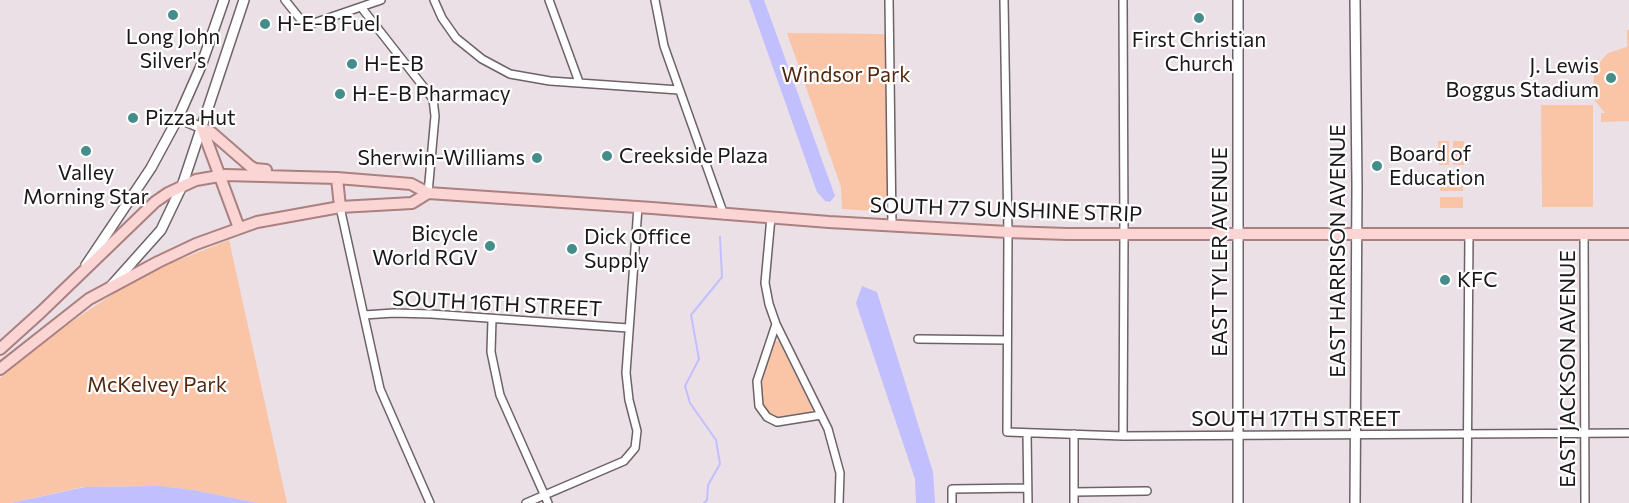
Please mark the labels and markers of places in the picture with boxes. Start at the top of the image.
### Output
marker: Long John Silver's [166,8,180,22]
place label: H-E-B Fuel [277,11,380,37]
marker: First Christian Church [1192,11,1206,25]
marker: H-E-B Fuel [258,17,272,31]
place label: Long John Silver's [126,24,220,74]
place label: First Christian Church [1132,27,1266,77]
place label: H-E-B [364,51,424,77]
place label: J. Lewis Boggus Stadium [1446,53,1599,103]
marker: H-E-B [345,57,359,71]
marker: J. Lewis Boggus Stadium [1604,71,1618,85]
place label: H-E-B Pharmacy [352,81,511,107]
marker: H-E-B Pharmacy [333,87,347,101]
place label: Pizza Hut [145,105,236,131]
marker: Pizza Hut [126,111,140,125]
place label: Board of Education [1389,141,1485,191]
place label: Creekside Plaza [619,143,768,169]
marker: Valley Morning Star [79,144,93,158]
place label: Sherwin-Williams [357,145,525,171]
marker: Creekside Plaza [600,149,614,163]
marker: Sherwin-Williams [530,151,544,165]
marker: Board of Education [1370,159,1384,173]
place label: Valley Morning Star [23,160,149,210]
place label: Bicycle World RGV [372,221,478,271]
place label: Dick Office Supply [584,224,691,274]
marker: Bicycle World RGV [483,239,497,253]
marker: Dick Office Supply [565,242,579,256]
place label: KFC [1457,267,1498,293]
marker: KFC [1438,273,1452,287]

